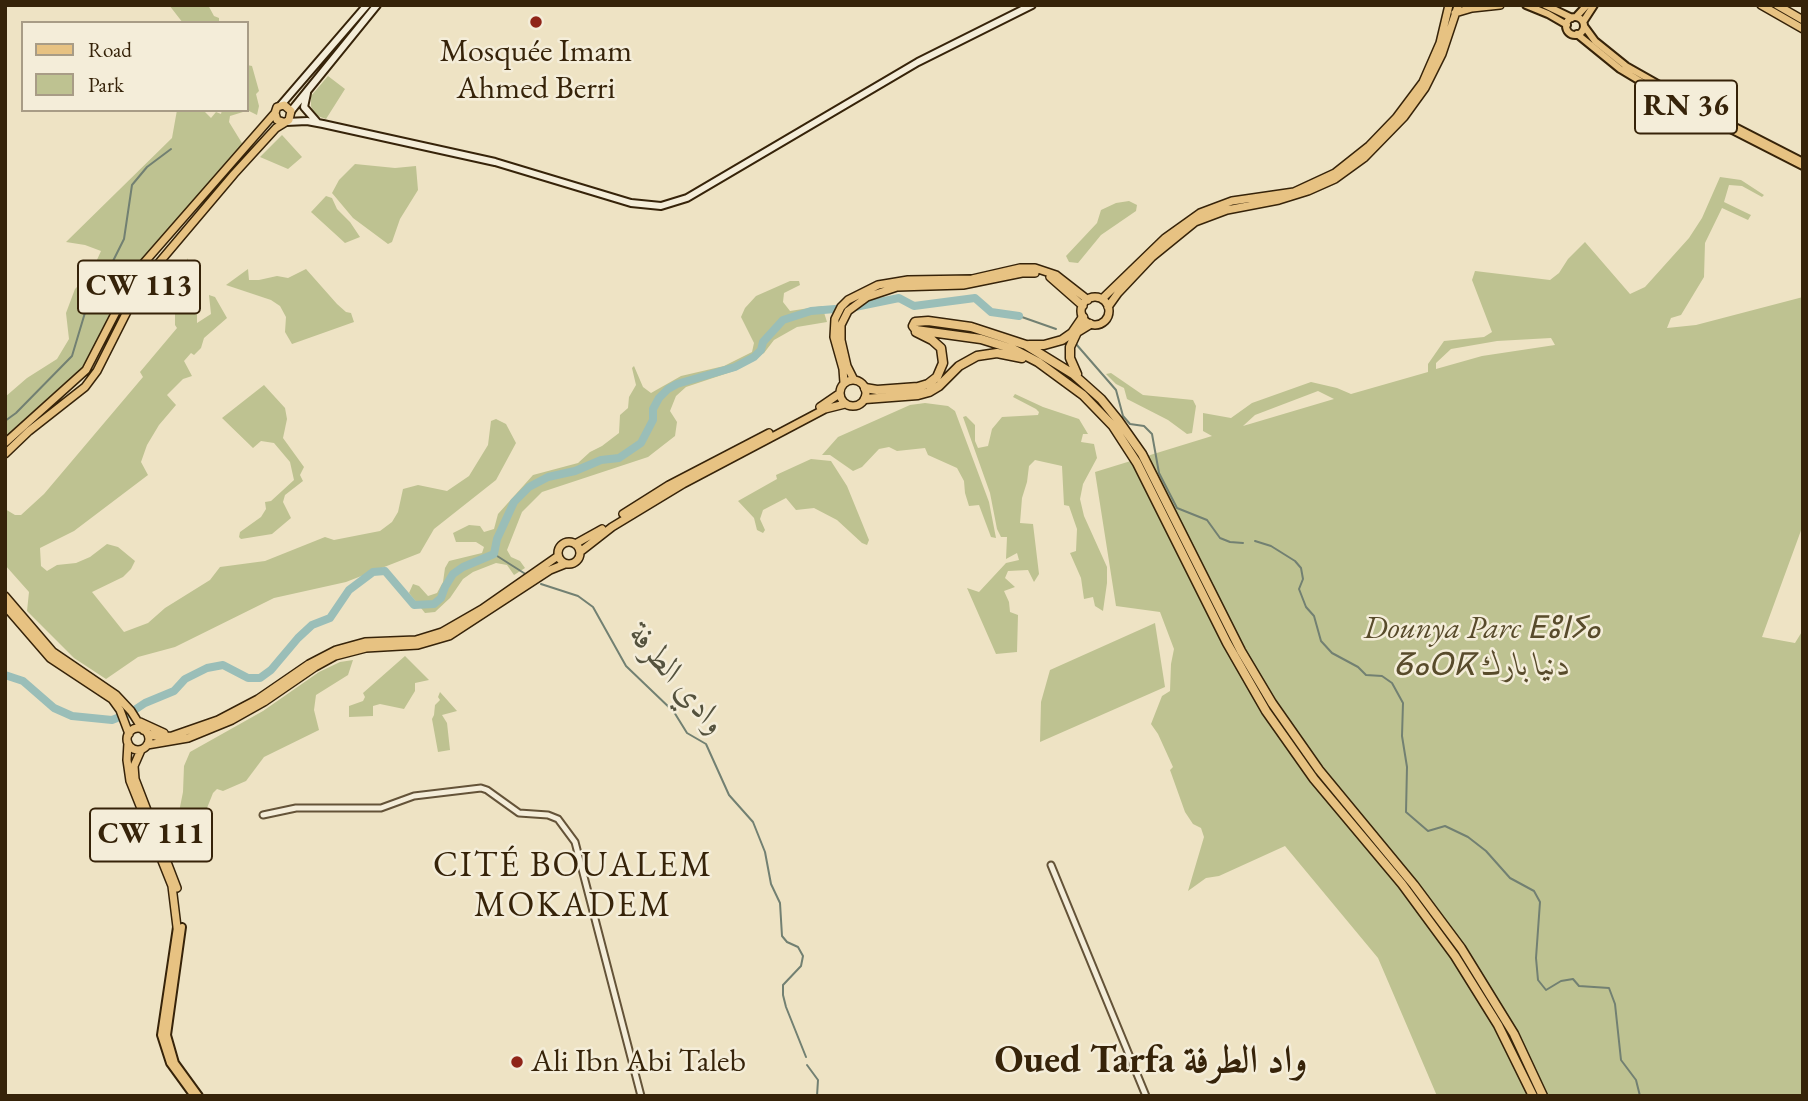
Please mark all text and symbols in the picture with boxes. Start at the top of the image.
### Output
marker: Mosquée Imam Ahmed Berri [528,14,544,30]
legend [21,21,248,112]
place label: Mosquée Imam Ahmed Berri [440,33,632,108]
text: Road [88,36,132,63]
text: Park [88,71,124,98]
road number: RN 36 [1635,80,1737,134]
road number: CW 113 [78,260,200,314]
park label: Dounya Parc ⴹⵓⵏⵢⴰ ⵒⴰⵔⴽ دنيا بارك [1363,610,1601,685]
water label: وادي الطرفة [620,617,734,743]
road number: CW 111 [90,808,212,862]
district label: CITÉ BOUALEM MOKADEM [435,845,711,927]
district label: Oued Tarfa واد الطرفة [994,1039,1308,1085]
place label: Ali Ibn Abi Taleb [531,1043,746,1081]
marker: Ali Ibn Abi Taleb [509,1054,525,1070]

